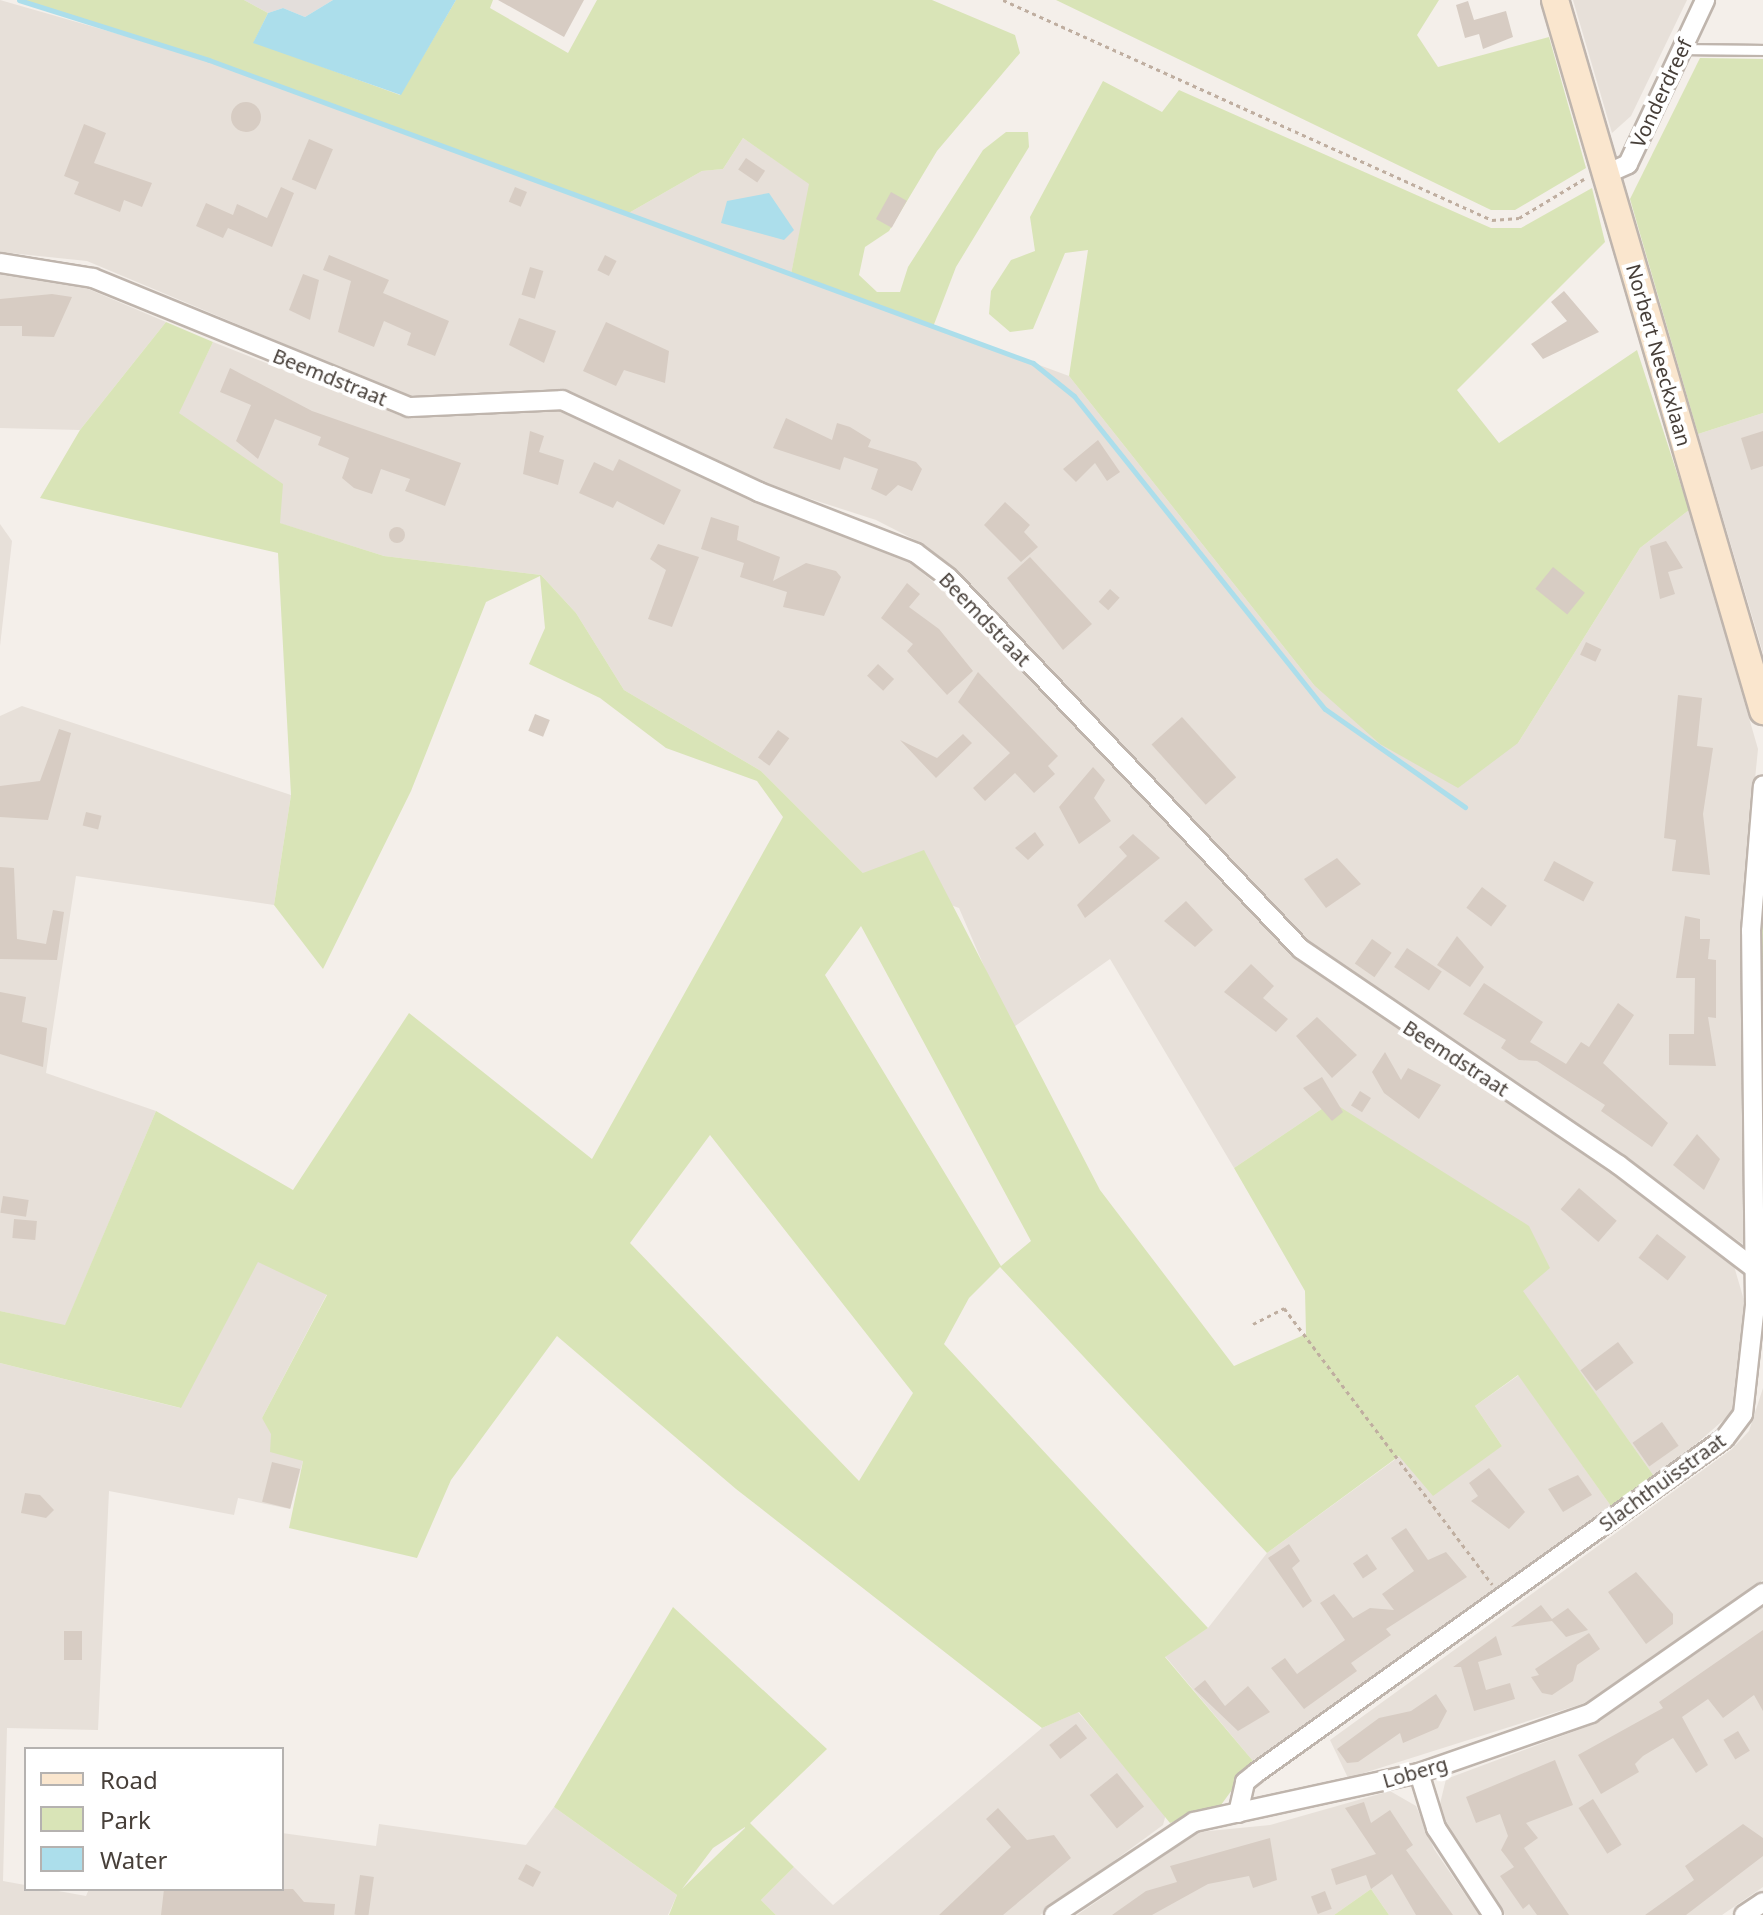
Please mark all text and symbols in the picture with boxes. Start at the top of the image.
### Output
street label: Vonderdreef [1625,35,1697,151]
street label: Norbert Neeckxlaan [1621,261,1697,449]
street label: Beemdstraat [269,343,391,411]
street label: Beemdstraat [934,567,1036,671]
street label: Beemdstraat [1399,1015,1513,1101]
street label: Slachthuisstraat [1594,1428,1730,1536]
legend [24,1747,284,1891]
street label: Loberg [1380,1751,1450,1793]
text: Road [100,1763,158,1796]
text: Park [100,1803,151,1836]
text: Water [100,1843,167,1876]

